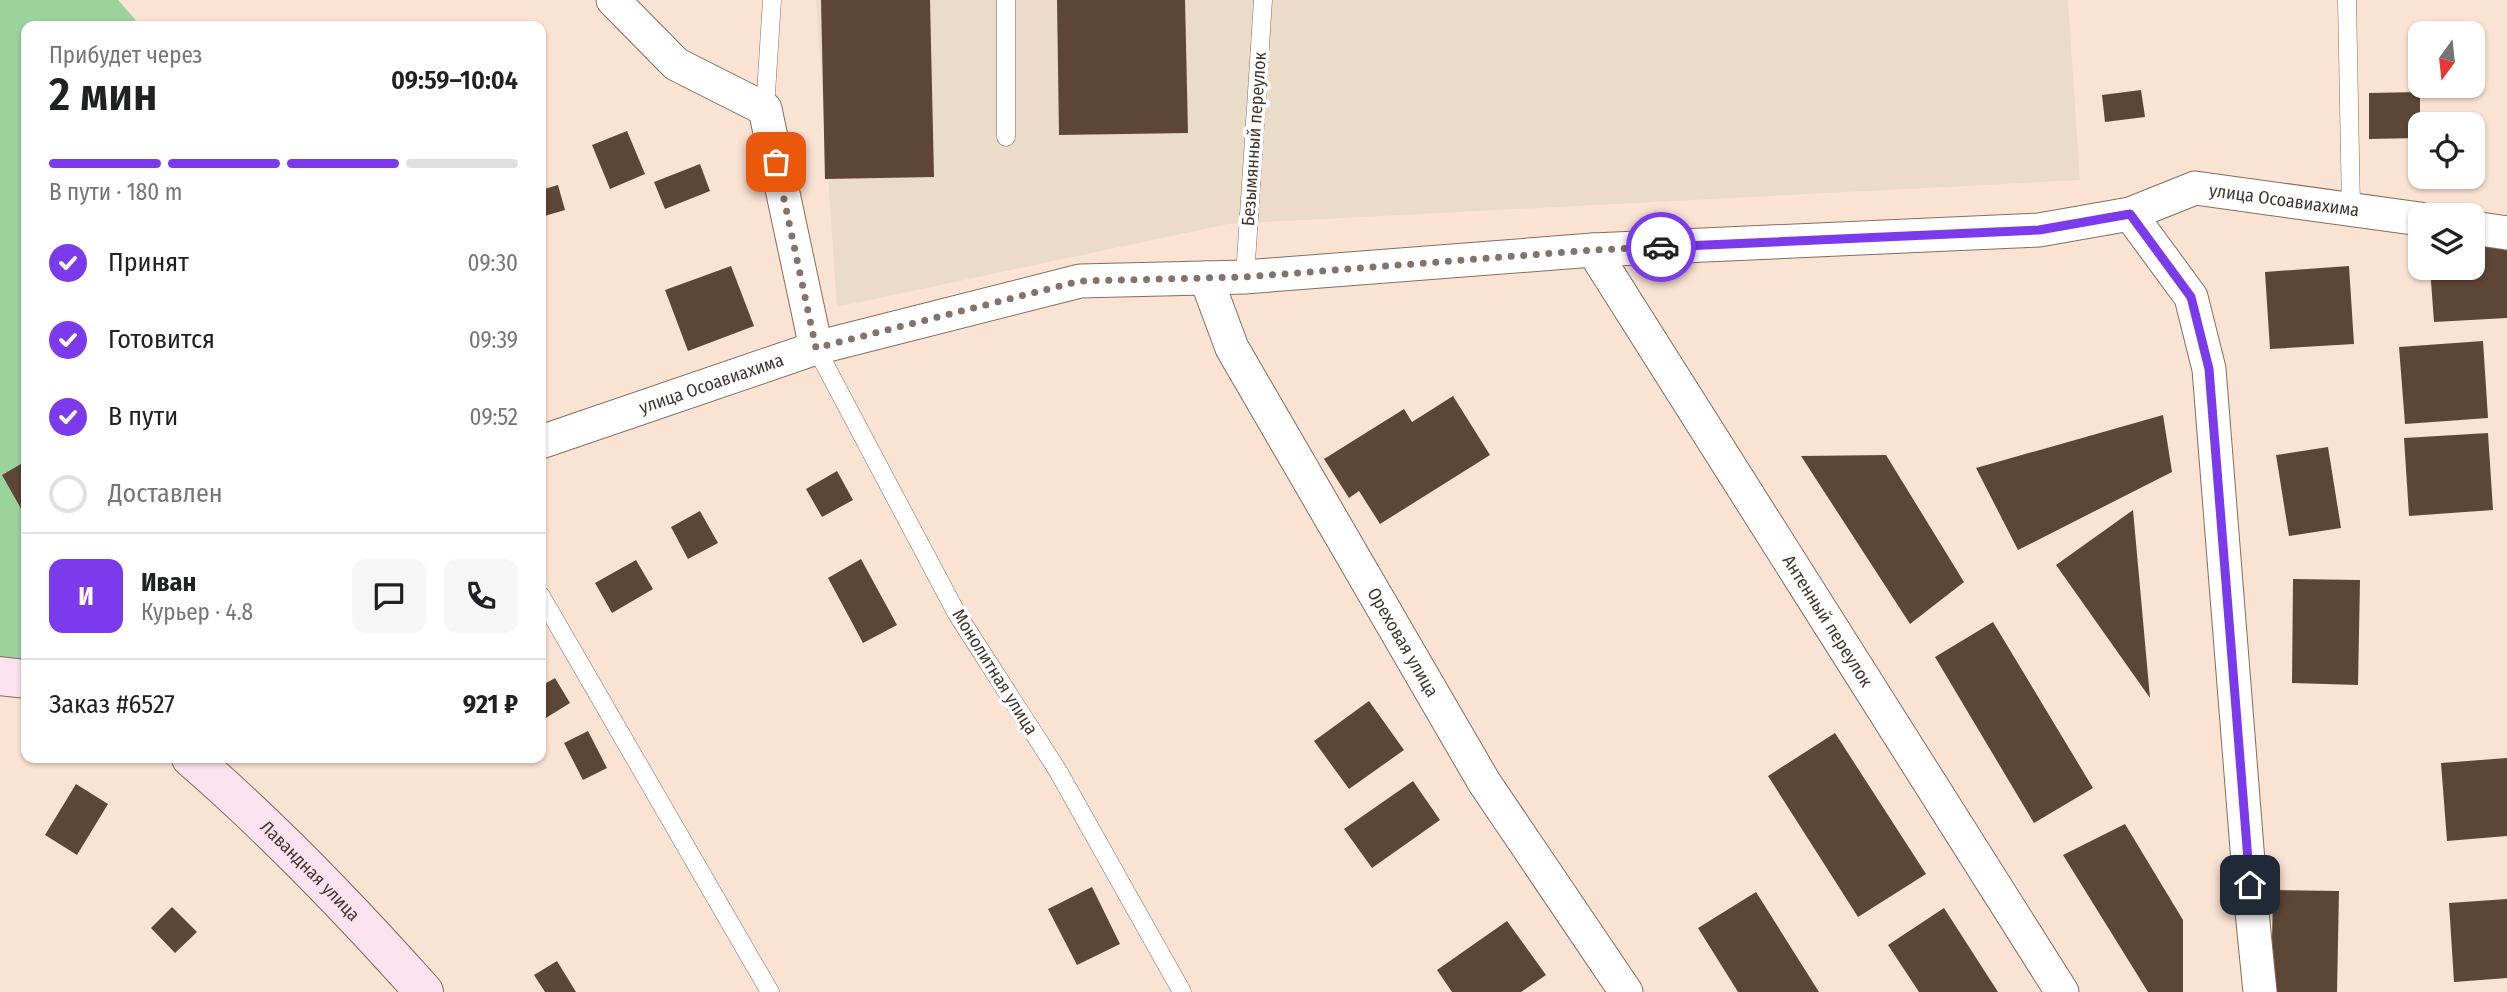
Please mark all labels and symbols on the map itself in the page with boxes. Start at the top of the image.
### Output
north arrow [2408,21,2485,98]
street label: Безымянный переулок [1237,51,1271,227]
pin [746,132,806,192]
street label: улица Осоавиахима [2208,179,2361,222]
courier [1626,212,1696,282]
street label: улица Осоавиахима [636,349,787,419]
street label: Антенный переулок [1778,551,1878,692]
street label: Ореховая улица [1363,584,1443,701]
street label: Монолитная улица [948,605,1043,739]
street label: Лавандная улица [256,816,365,926]
pin [2220,855,2280,915]

